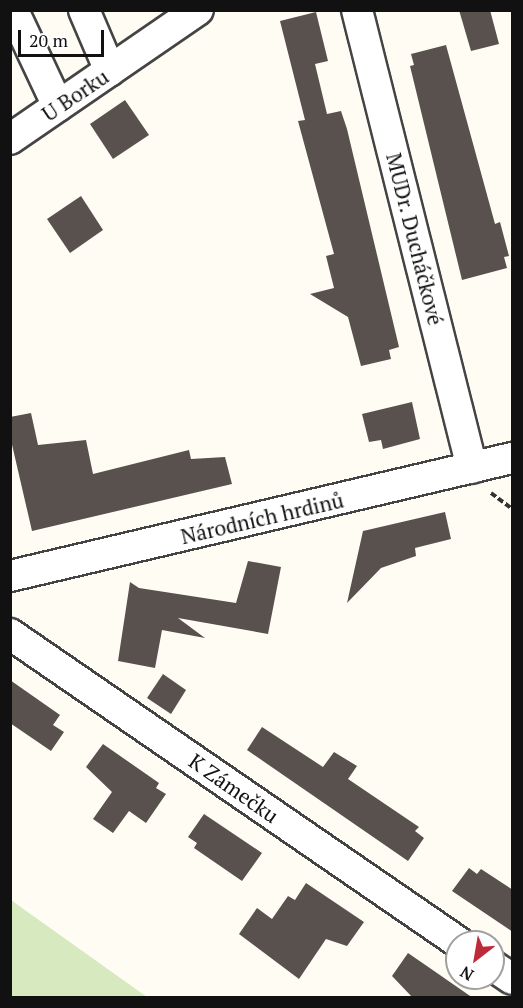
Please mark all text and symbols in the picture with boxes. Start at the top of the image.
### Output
scale bar [21,18,106,56]
text: 20 m [29,28,68,52]
street label: U Borku [37,64,113,126]
street label: MUDr. Ducháčkové [381,150,449,328]
street label: Národních hrdinů [178,487,346,549]
street label: K Zámečku [184,748,284,828]
north arrow [445,930,505,990]
text: N [456,961,478,986]

